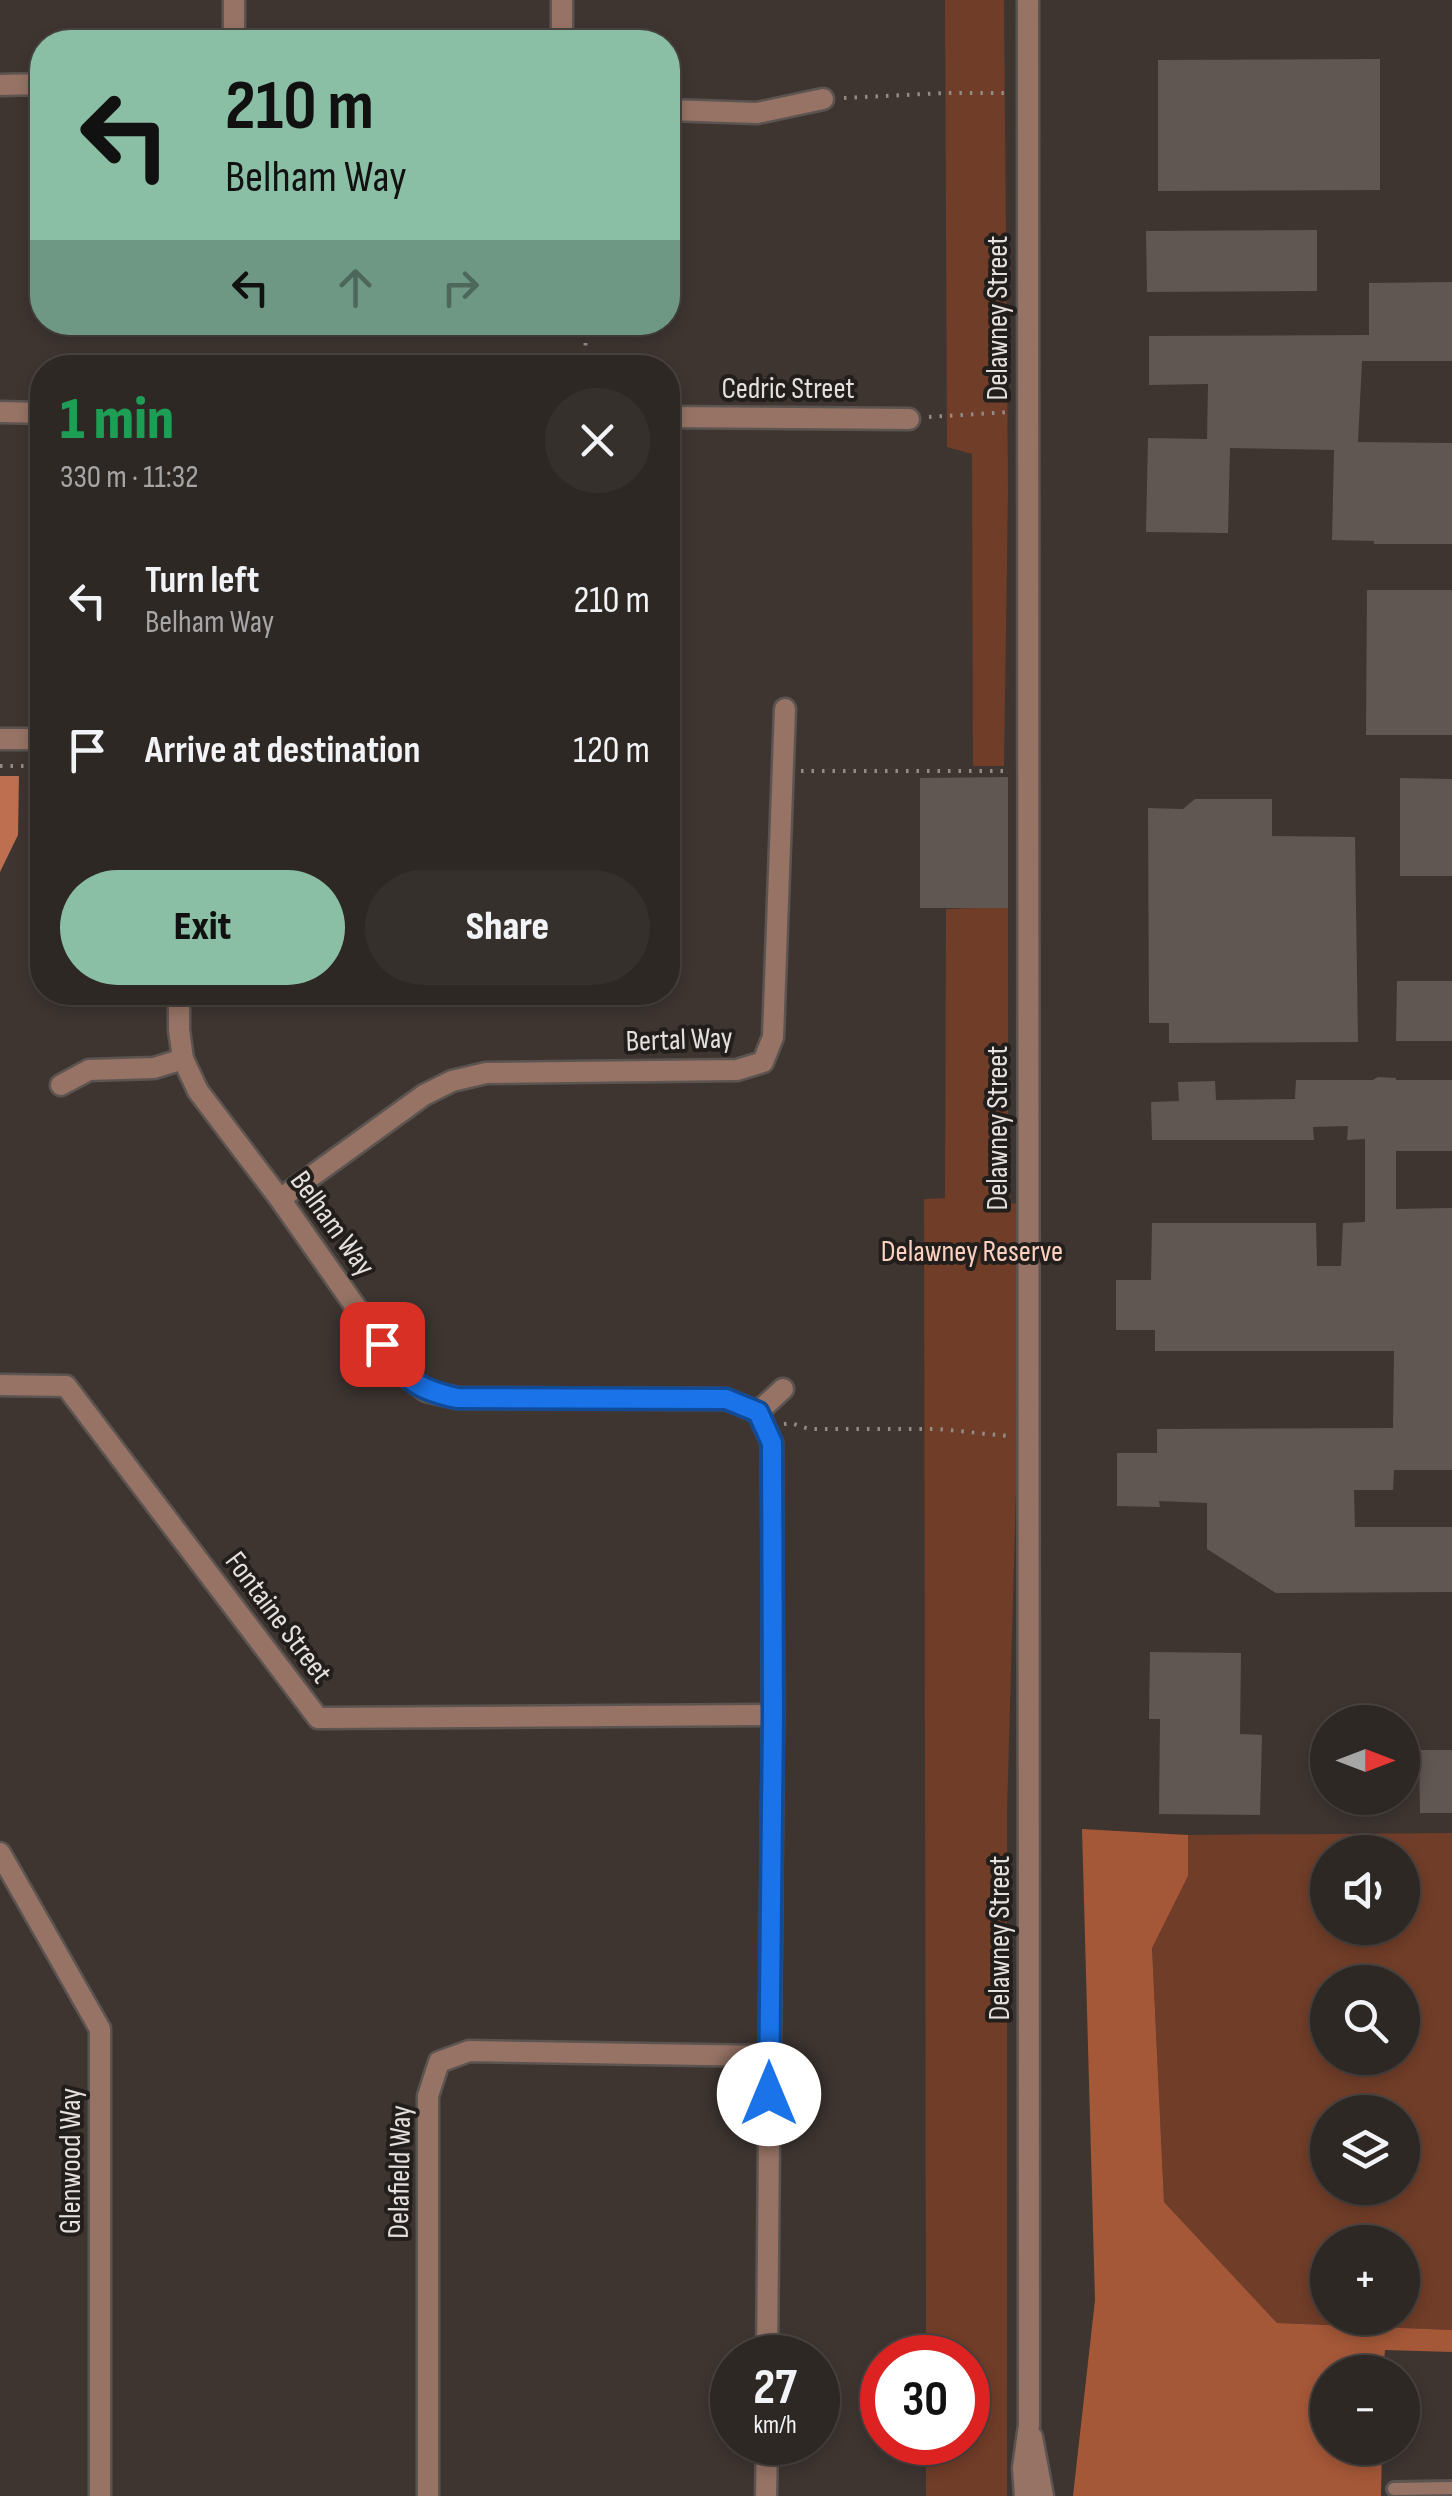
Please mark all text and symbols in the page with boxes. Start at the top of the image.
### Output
text: 210 m [225,65,374,149]
icon: left [60,70,190,200]
text: Belham Way [225,150,407,205]
street label: Delawney Street [980,236,1016,400]
icon: left [223,260,278,315]
icon: ahead [328,260,383,315]
icon: right [433,260,488,315]
street label: Cedric Street [721,371,855,407]
text: 1 min [60,384,174,456]
button: close [545,388,650,493]
text: 330 m · 11:32 [60,458,198,497]
text: Turn left [145,558,259,603]
icon: left [60,573,115,628]
text: 210 m [574,578,650,623]
text: Belham Way [145,603,274,642]
icon: arrive [60,723,115,778]
text: Arrive at destination [145,728,420,773]
text: 120 m [573,728,650,773]
button: Exit [60,870,345,985]
button: Share [365,870,650,985]
street label: Bertal Way [625,1020,734,1060]
street label: Delawney Street [980,1046,1016,1210]
street label: Belham Way [282,1164,383,1283]
park label: Delawney Reserve [881,1234,1063,1270]
pin [340,1302,425,1387]
icon: arrive [355,1317,410,1372]
street label: Fontaine Street [217,1545,339,1691]
north arrow [1310,1705,1420,1815]
map controls [1310,1705,1420,2465]
button: sound [1310,1835,1420,1945]
street label: Delawney Street [982,1856,1018,2020]
button: search [1310,1965,1420,2075]
position arrow [717,2042,821,2146]
street label: Glenwood Way [53,2088,89,2234]
button: layers [1310,2095,1420,2205]
street label: Delafield Way [381,2104,419,2239]
button: + [1310,2225,1420,2335]
speed limit sign: 30 [860,2335,990,2465]
button: − [1310,2355,1420,2465]
text: 27 [753,2358,797,2418]
text: km/h [753,2410,797,2441]

